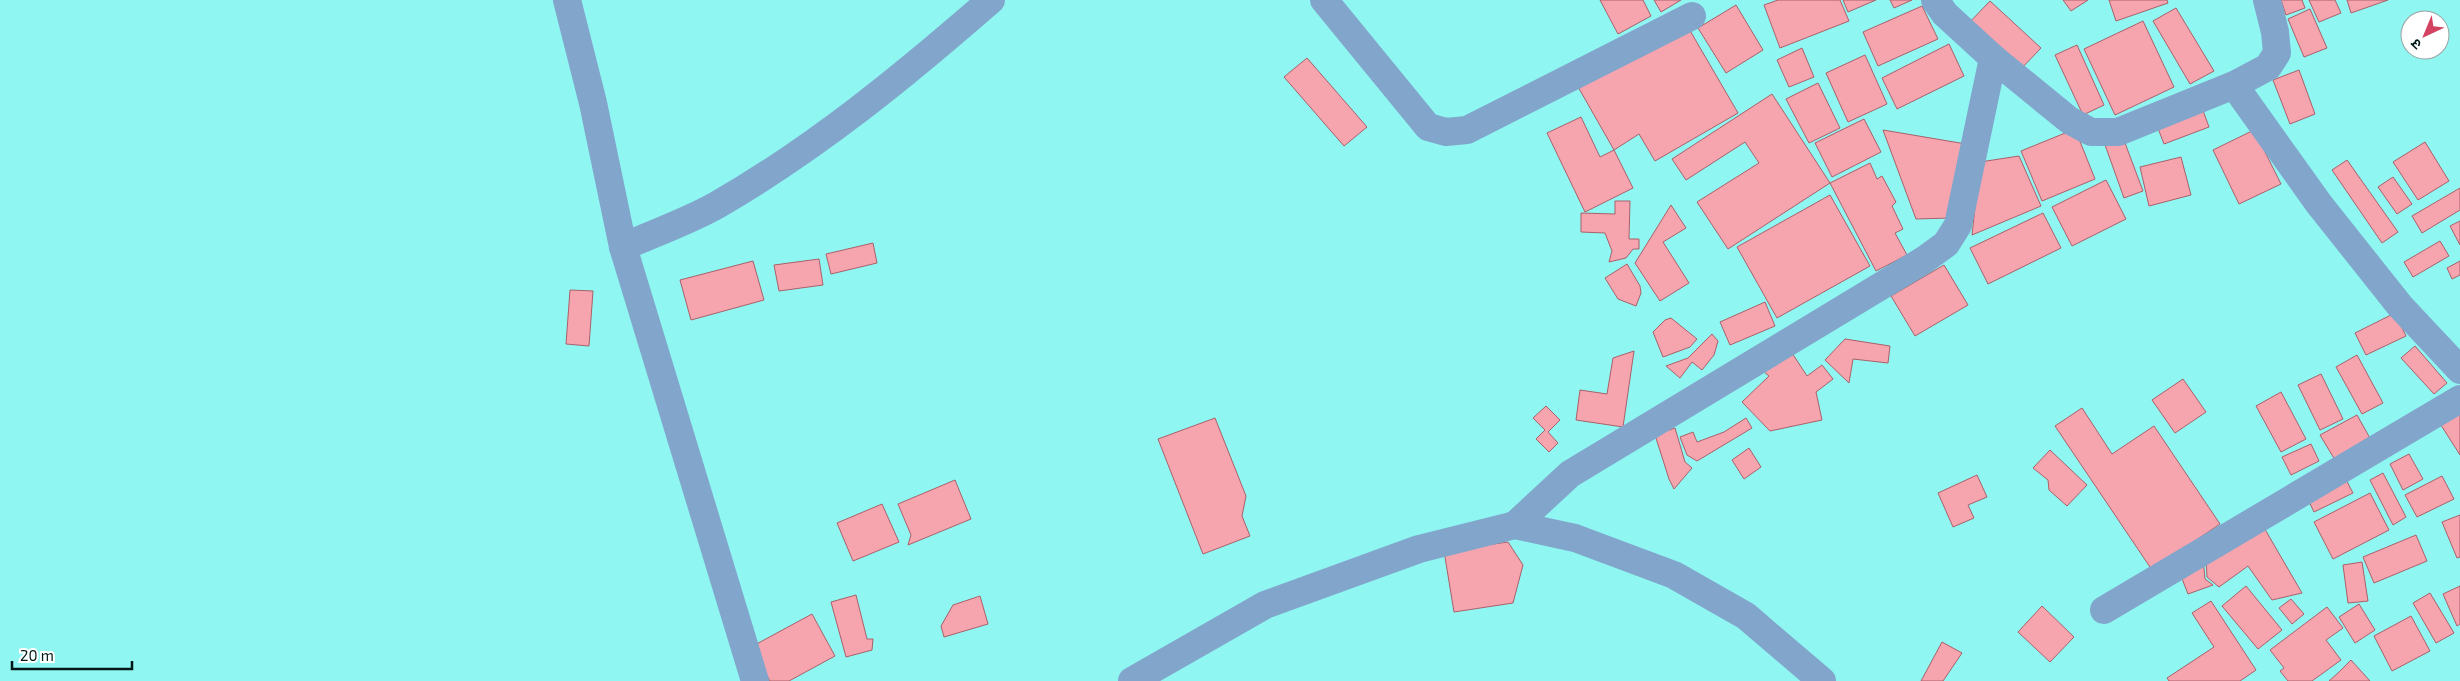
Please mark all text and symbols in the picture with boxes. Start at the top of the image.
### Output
north arrow [2400,10,2450,60]
text: उ [2406,35,2424,54]
scale bar [12,638,132,670]
text: 20 m [20,646,54,664]

